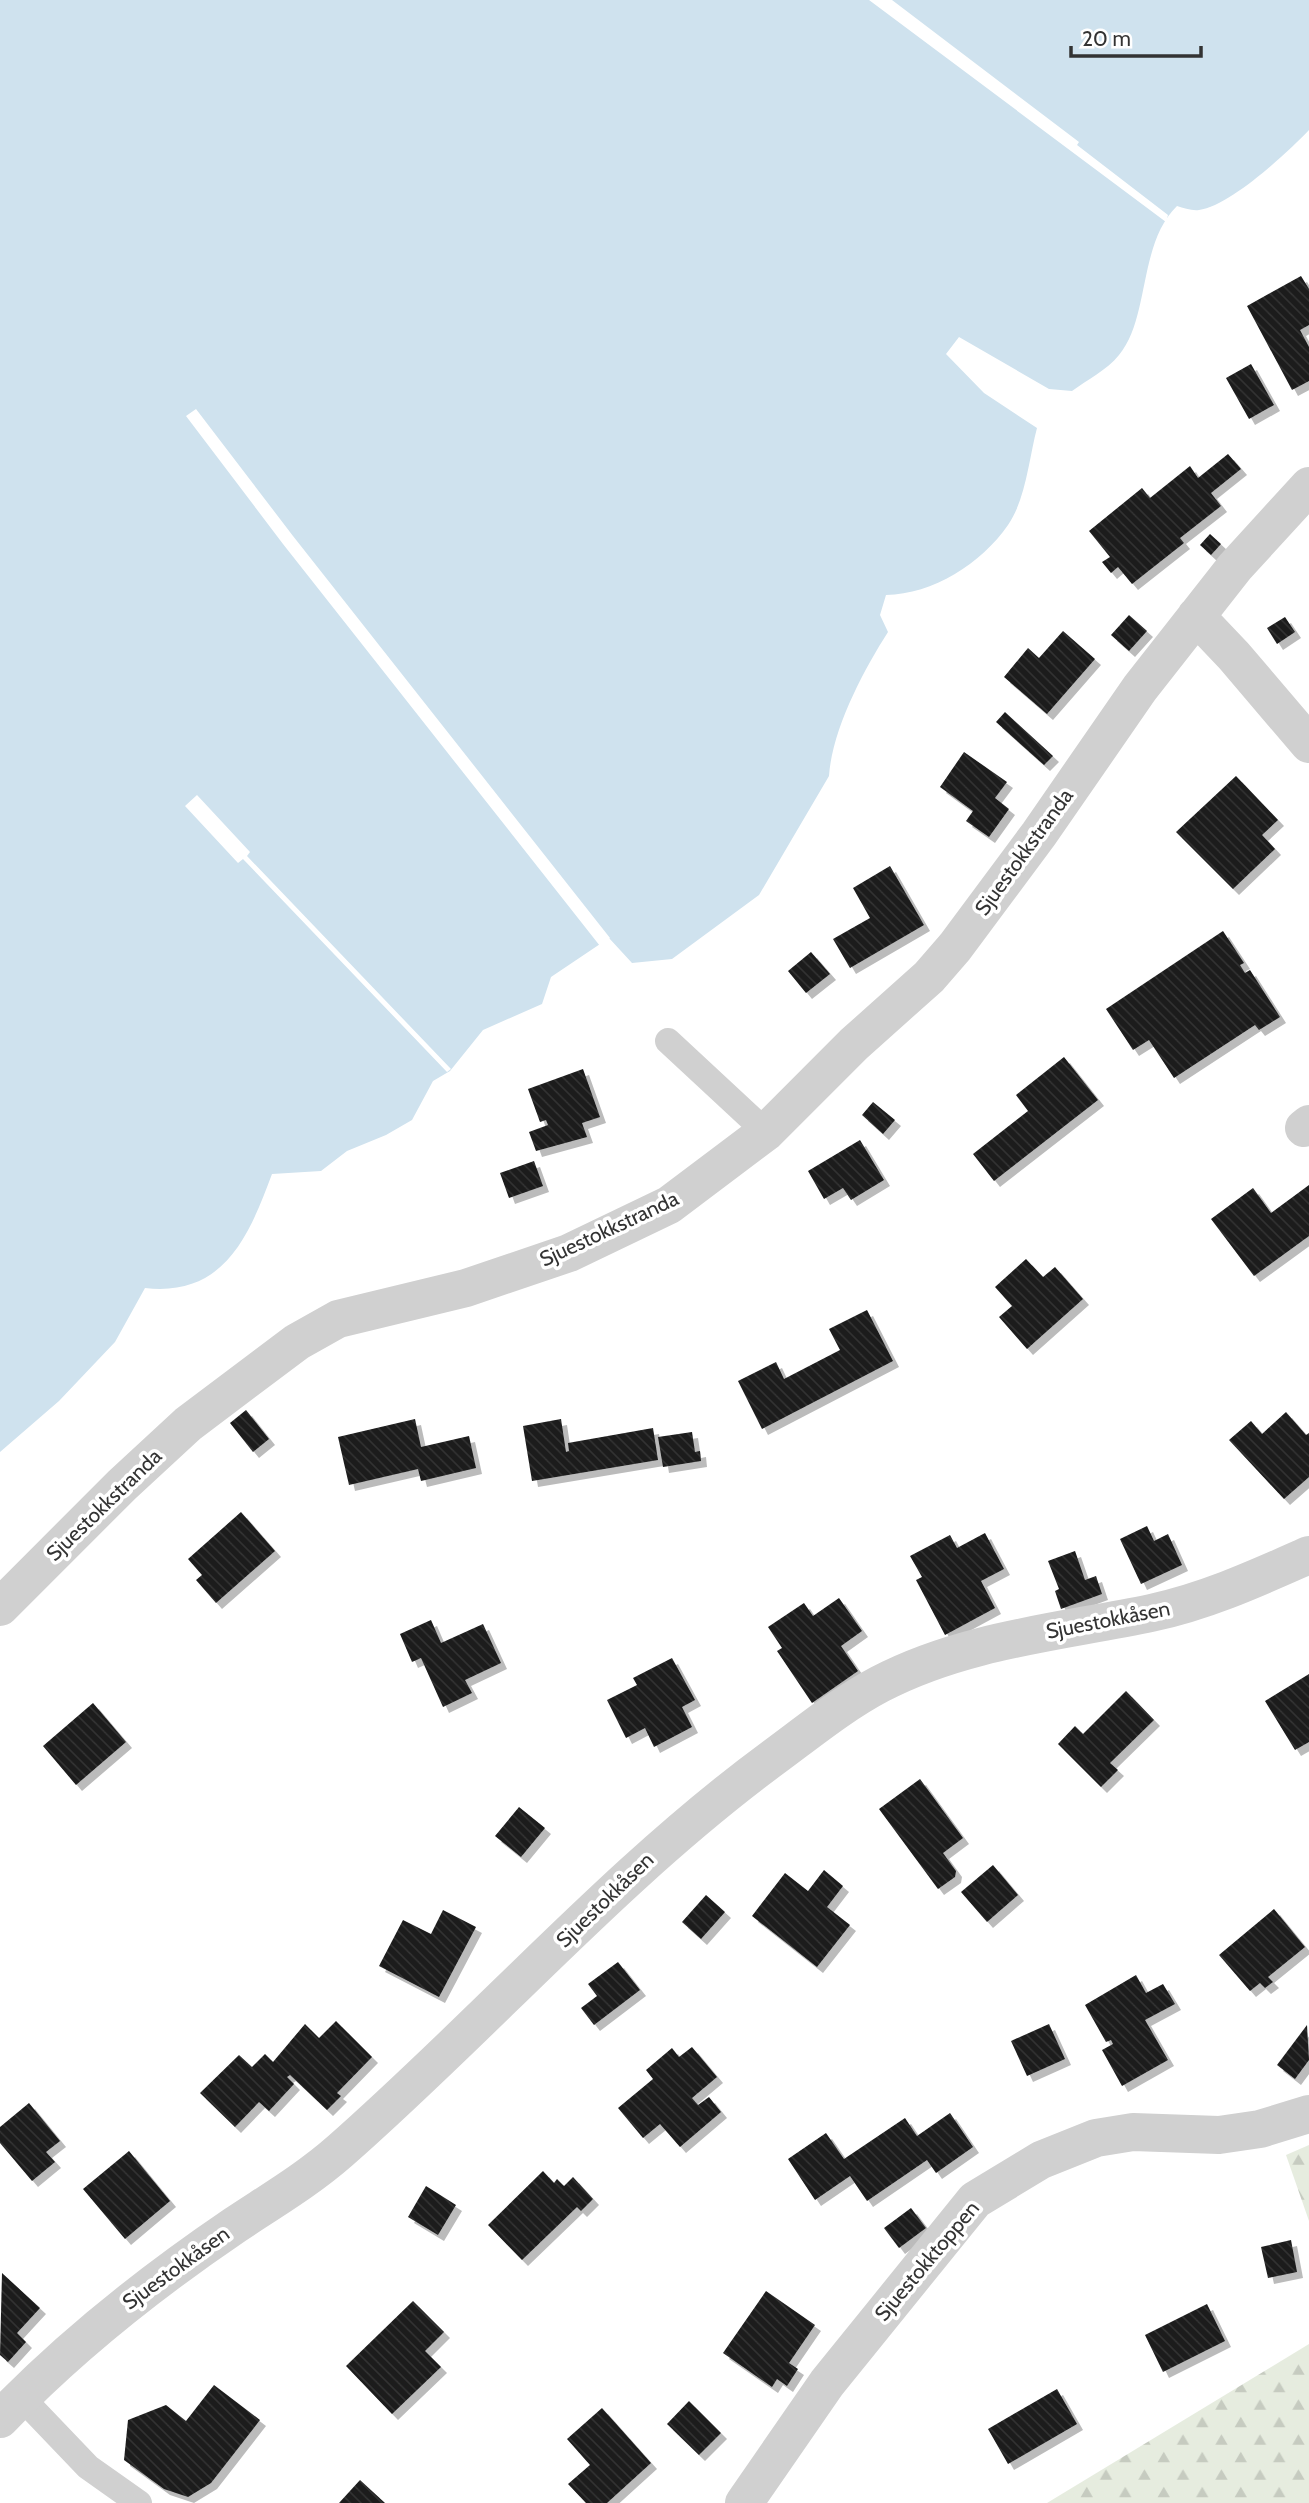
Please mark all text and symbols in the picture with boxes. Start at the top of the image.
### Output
scale bar [1071,14,1200,58]
text: 20 m [1082,26,1131,51]
street label: Sjuestokkstranda [969,784,1079,920]
street label: Sjuestokkstranda [535,1185,683,1273]
street label: Sjuestokkstranda [41,1443,167,1567]
street label: Sjuestokkåsen [1044,1595,1172,1645]
street label: Sjuestokkåsen [551,1847,659,1953]
street label: Sjuestokktoppen [869,2196,985,2326]
street label: Sjuestokkåsen [118,2221,234,2315]

